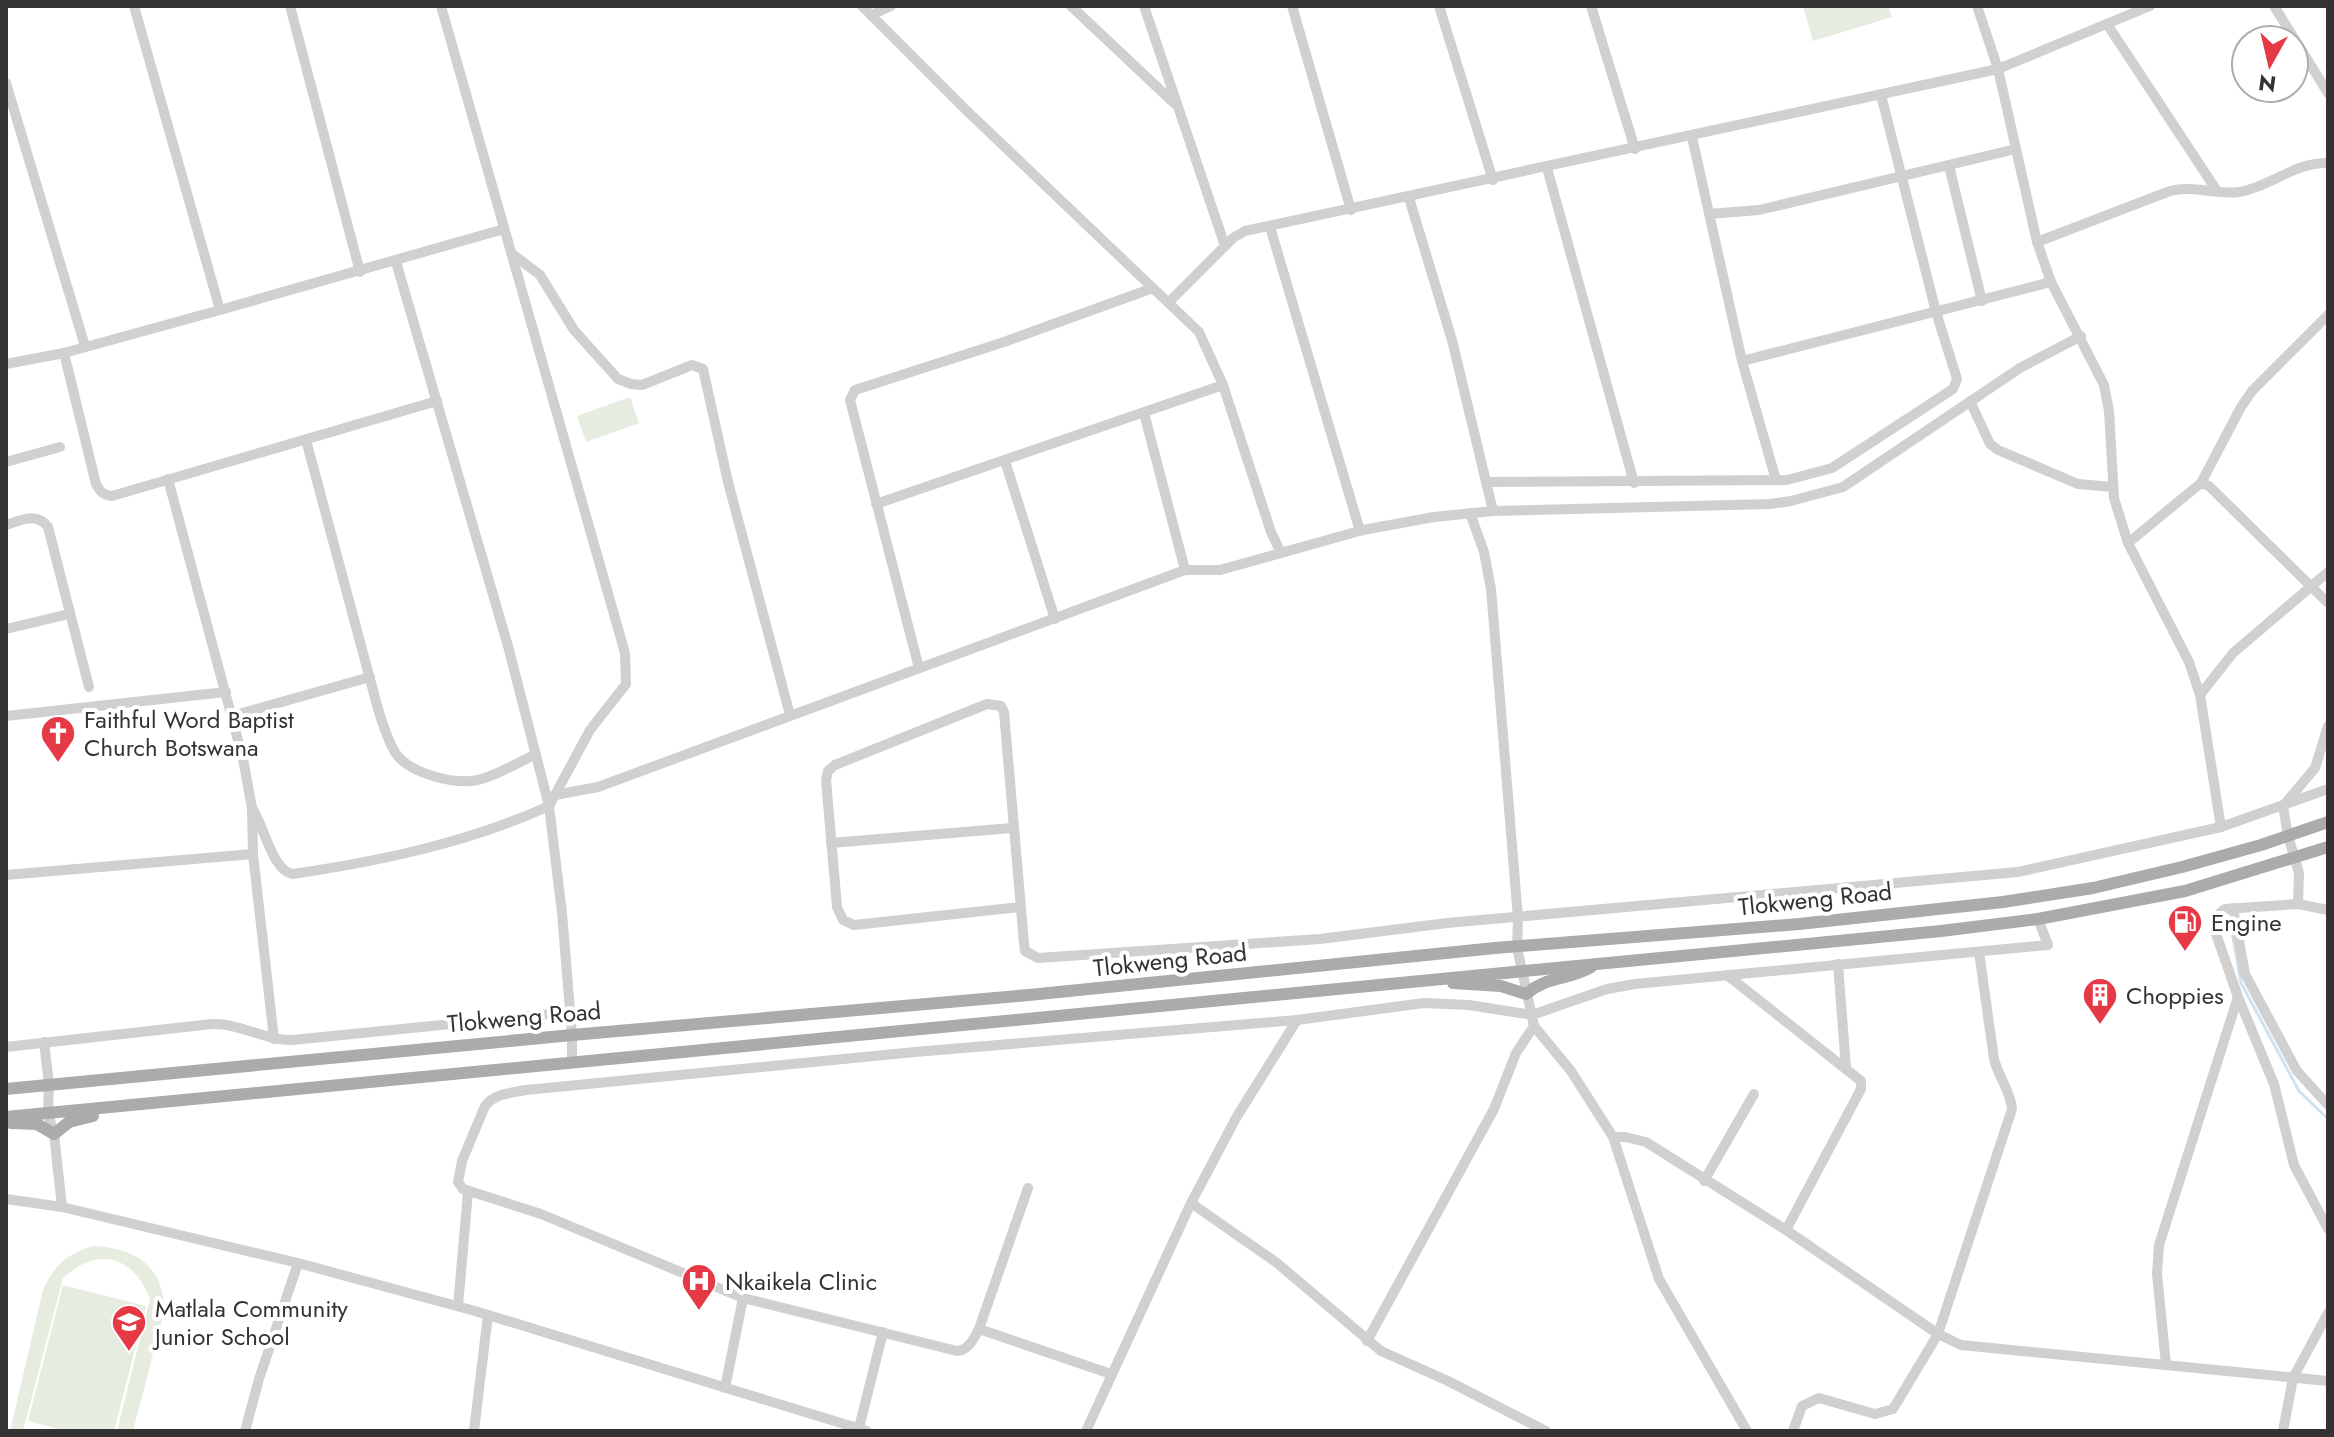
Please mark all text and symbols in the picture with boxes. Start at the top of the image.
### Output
north arrow [2230,24,2310,104]
text: N [2256,67,2278,101]
place label: Faithful Word Baptist Church Botswana [84,702,294,765]
church icon: Faithful Word Baptist Church Botswana [39,714,77,764]
street label: Tlokweng Road [1736,874,1894,924]
fuel station icon: Engine [2166,903,2204,953]
place label: Engine [2211,905,2282,940]
street label: Tlokweng Road [1091,935,1249,985]
building icon: Choppies [2081,976,2119,1026]
place label: Choppies [2126,978,2224,1013]
street label: Tlokweng Road [446,993,602,1041]
hospital icon: Nkaikela Clinic [680,1262,718,1312]
place label: Nkaikela Clinic [725,1264,877,1299]
place label: Matlala Community Junior School [152,1291,348,1354]
school or university icon: Matlala Community Junior School [110,1303,148,1353]

